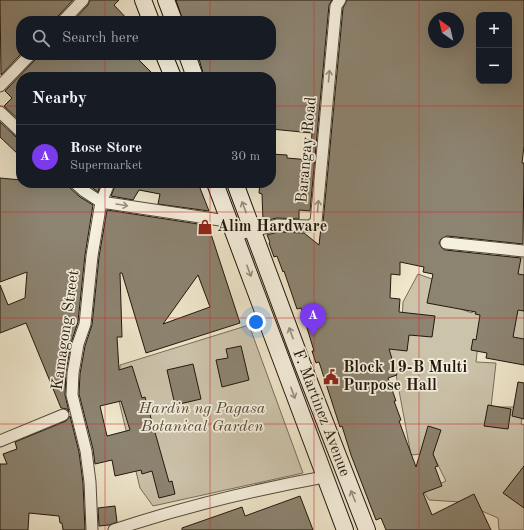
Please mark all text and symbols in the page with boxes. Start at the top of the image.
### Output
north arrow [428,12,464,48]
map controls [476,12,512,84]
button: + [476,12,512,48]
search box [16,16,276,60]
icon: search [30,27,52,49]
text: Search here [62,31,139,46]
button: − [476,48,512,84]
one-way arrow [326,70,333,83]
text: Nearby [32,90,87,107]
street label: Barangay Road [294,96,320,204]
text: Rose Store [70,141,142,156]
text: A [40,150,50,163]
text: 30 m [231,150,260,163]
text: Supermarket [70,159,142,172]
one-way arrow [314,200,321,213]
one-way arrow [115,201,128,209]
one-way arrow [240,201,248,213]
shop icon: Alim Hardware [196,218,214,236]
place label: Alim Hardware [217,219,327,235]
one-way arrow [245,265,253,277]
street label: Kamagong Street [50,268,82,391]
pin: A [300,303,326,336]
your location [246,312,266,332]
one-way arrow [286,328,294,340]
street label: F. Martinez Avenue [289,347,353,479]
place label: Block 19-B Multi Purpose Hall [343,360,467,394]
public building icon: Block 19-B Multi Purpose Hall [322,368,340,386]
one-way arrow [290,387,298,399]
park label: Hardin ng Pagasa Botanical Garden [138,401,266,435]
one-way arrow [349,490,357,502]

